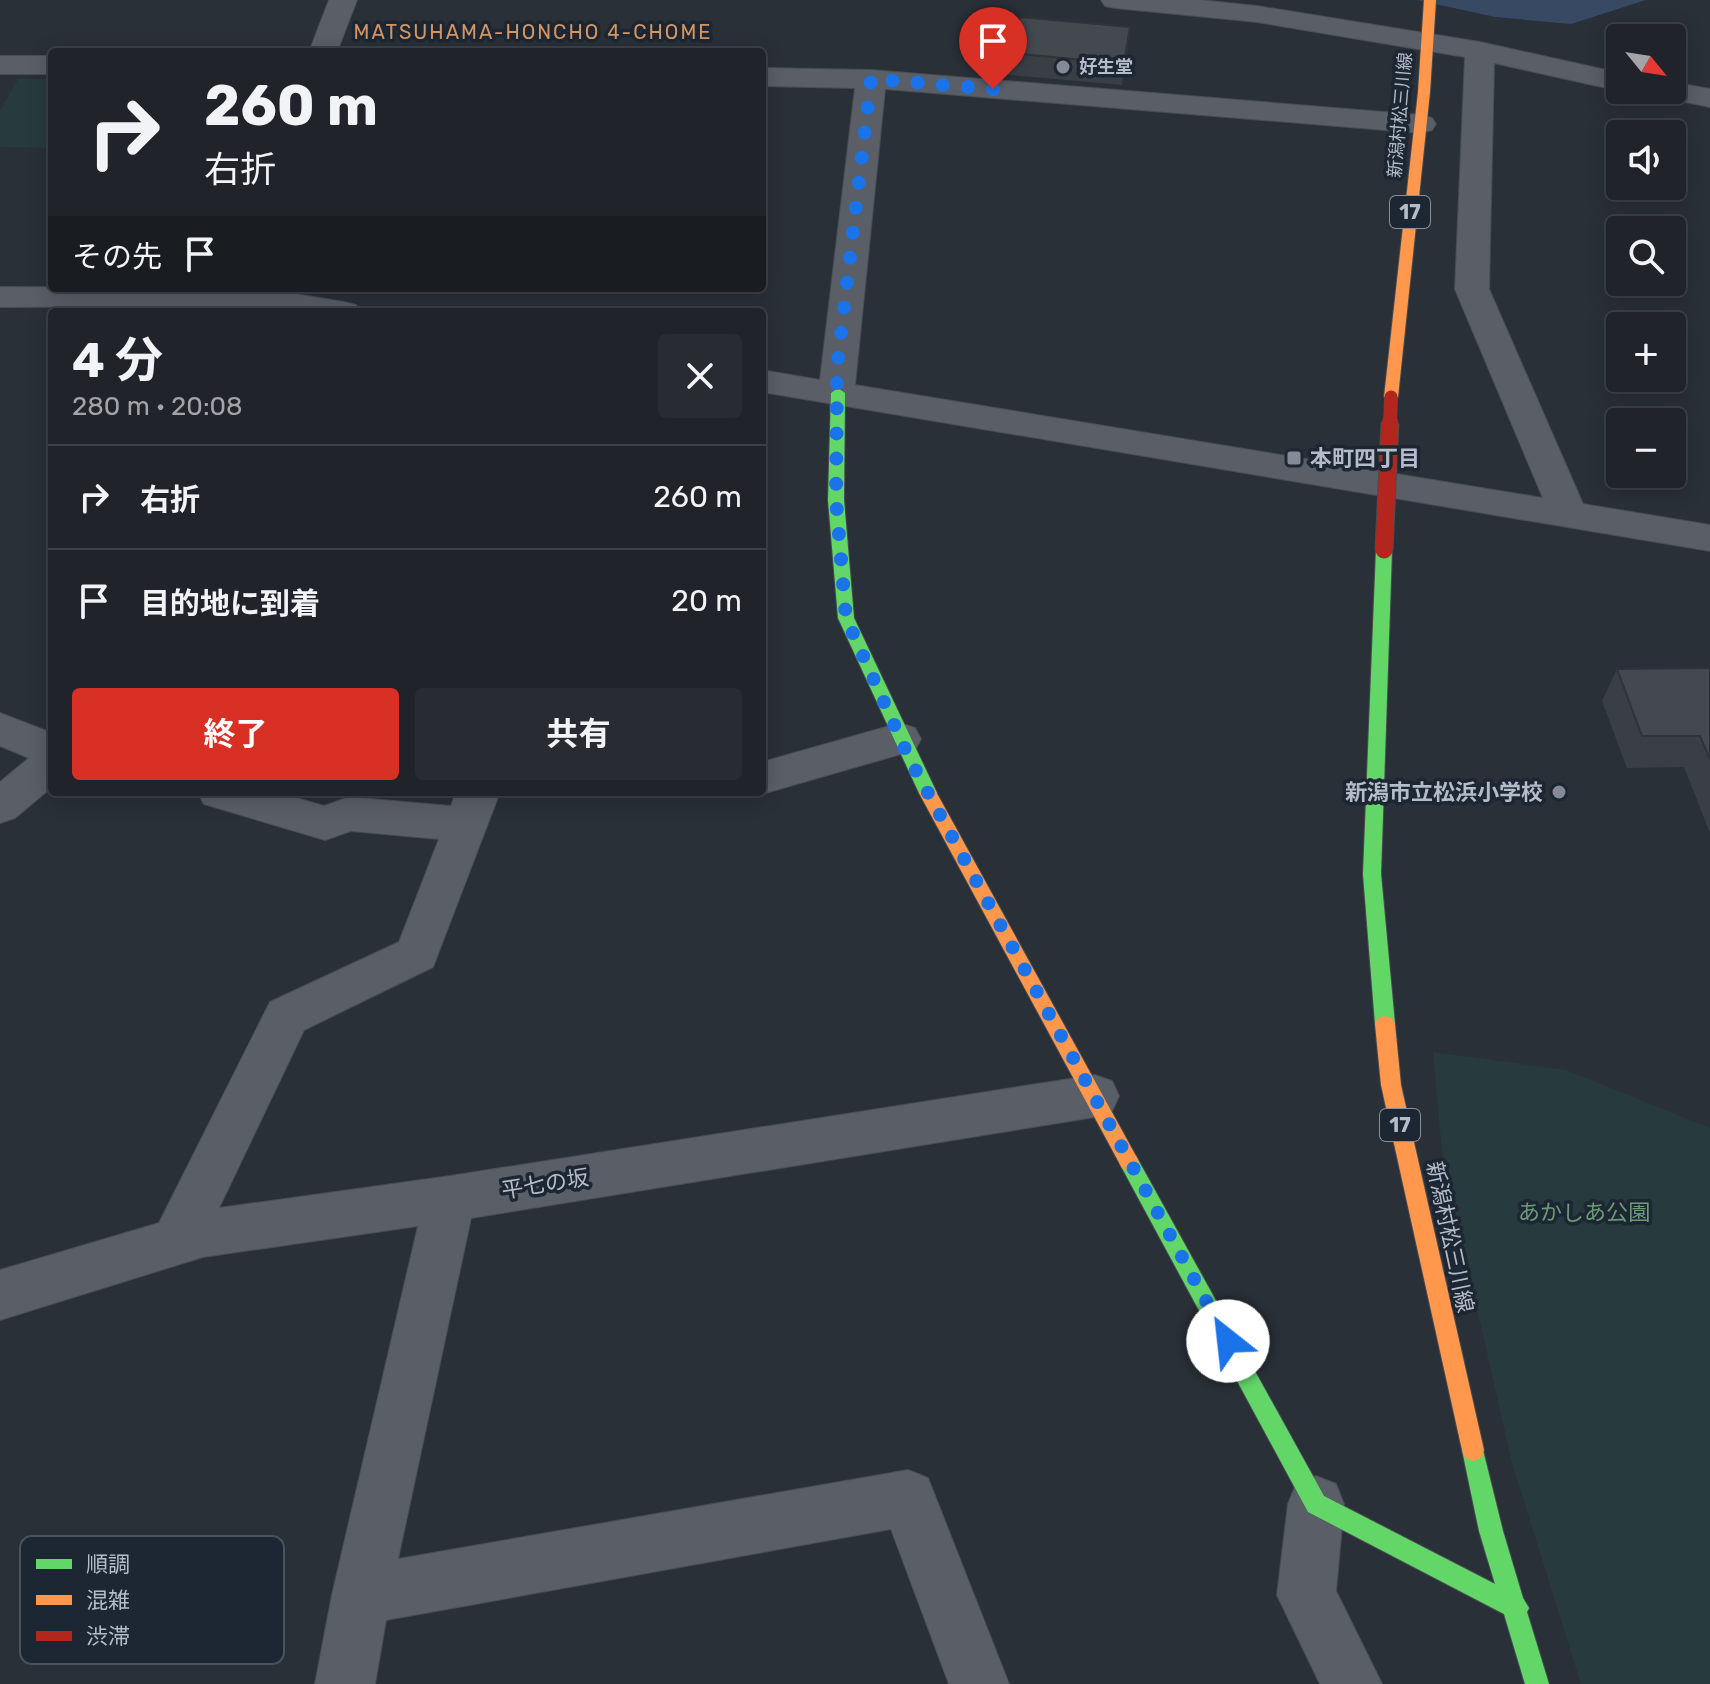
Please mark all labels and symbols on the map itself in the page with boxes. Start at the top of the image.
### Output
pin [959,7,1027,89]
district label: MATSUHAMA-HONCHO 4-CHOME [354,20,712,44]
north arrow [1606,24,1686,104]
street label: 新潟村松三川線 [1384,51,1416,179]
place label: 好生堂 [1079,56,1133,78]
marker: 好生堂 [1054,58,1072,76]
road number: 17 [1390,196,1430,228]
place label: 本町四丁目 [1310,445,1420,472]
marker: 本町四丁目 [1285,449,1303,467]
place label: 新潟市立松浜小学校 [1345,779,1543,806]
marker: 新潟市立松浜小学校 [1550,783,1568,801]
road number: 17 [1380,1109,1420,1141]
street label: 新潟村松三川線 [1421,1159,1479,1315]
street label: 平七の坂 [499,1164,591,1204]
park label: あかしあ公園 [1518,1199,1650,1226]
position arrow [1186,1299,1270,1383]
legend [20,1536,284,1664]
text: 順調 [86,1551,130,1578]
text: 混雑 [86,1587,130,1614]
text: 渋滞 [86,1623,130,1650]

